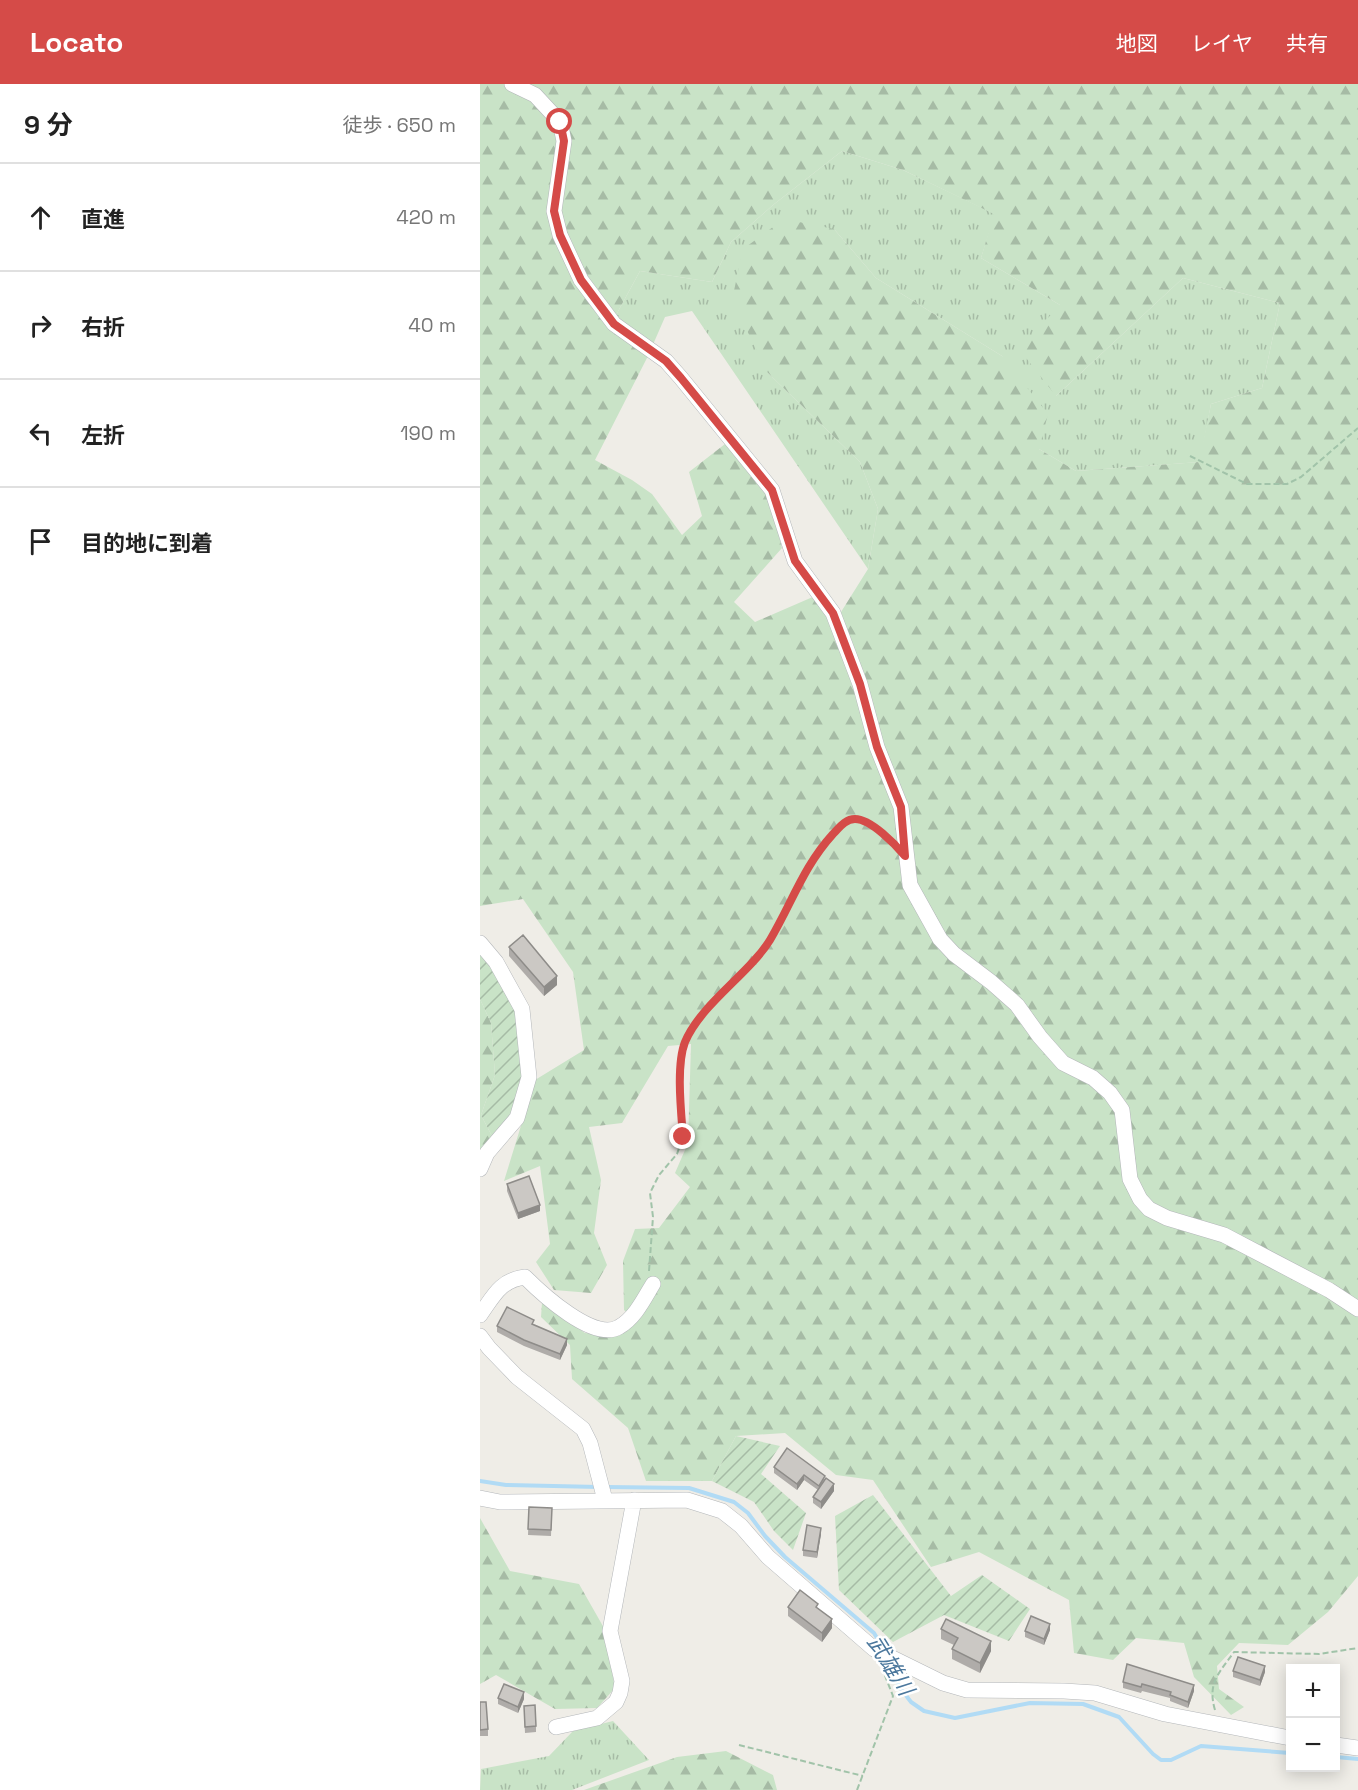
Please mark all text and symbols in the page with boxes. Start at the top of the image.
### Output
text: Locato [30,24,123,60]
text: 地図 [1116,30,1158,57]
text: レイヤ [1191,30,1253,57]
text: 共有 [1286,30,1328,57]
text: 9 分 [24,108,73,142]
route start [546,108,572,134]
text: 徒歩 · 650 m [343,112,456,138]
icon: ahead [24,201,57,234]
text: 420 m [396,204,456,230]
text: 直進 [81,205,125,233]
icon: right [24,309,57,342]
text: 40 m [408,312,456,338]
text: 右折 [81,313,125,341]
icon: left [24,417,57,450]
text: 190 m [400,420,456,446]
text: 左折 [81,421,125,449]
icon: arrive [24,525,57,558]
text: 目的地に到着 [81,529,213,557]
route end [669,1123,695,1149]
water label: 武雄川 [862,1630,921,1702]
map controls [1286,1664,1340,1772]
button: + [1286,1664,1340,1718]
button: − [1286,1718,1340,1772]

